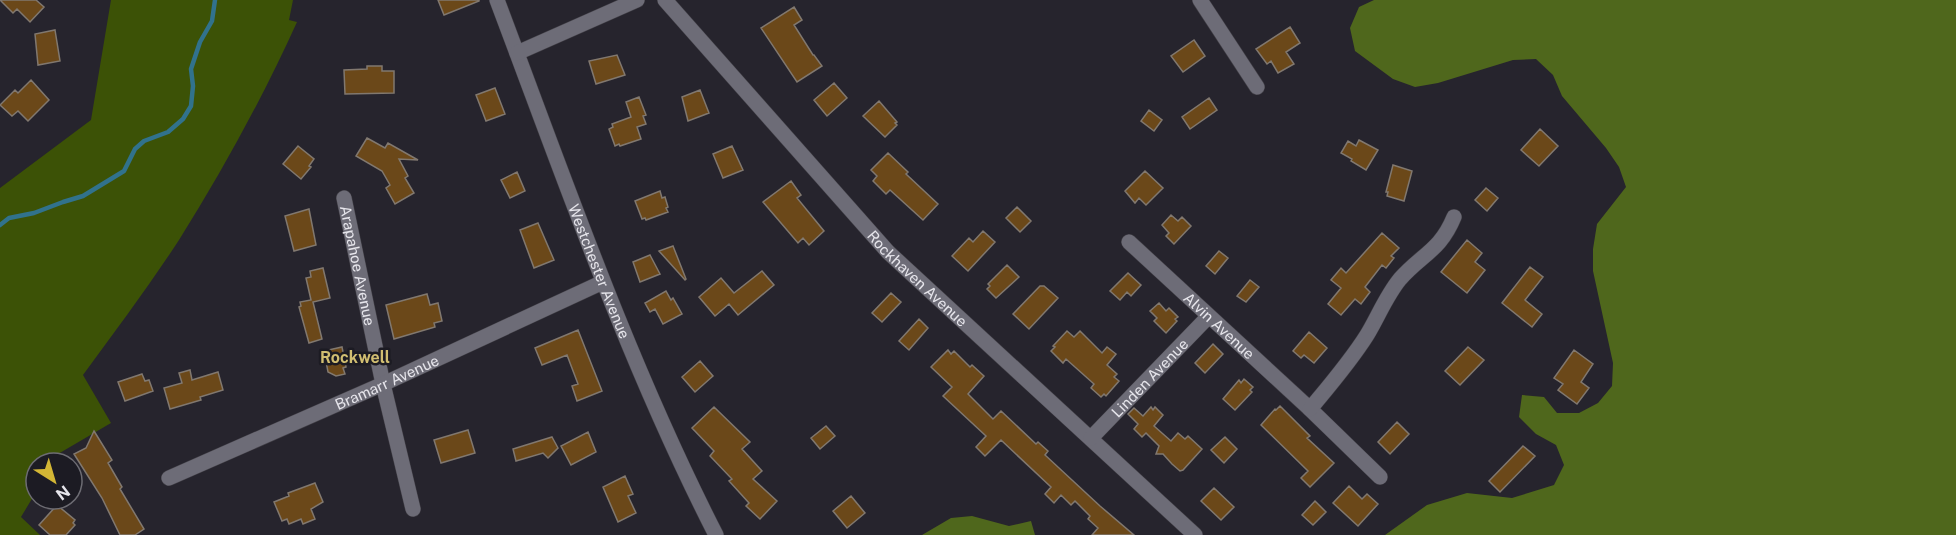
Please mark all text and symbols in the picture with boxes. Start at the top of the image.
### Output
street label: Westchester Avenue [566,202,634,341]
street label: Arapahoe Avenue [337,204,379,327]
street label: Rockhaven Avenue [864,227,971,330]
street label: Alvin Avenue [1181,289,1258,362]
street label: Linden Avenue [1108,335,1191,420]
district label: Rockwell [320,348,390,367]
street label: Bramarr Avenue [332,351,441,413]
north arrow [24,451,84,511]
text: N [52,481,73,504]

